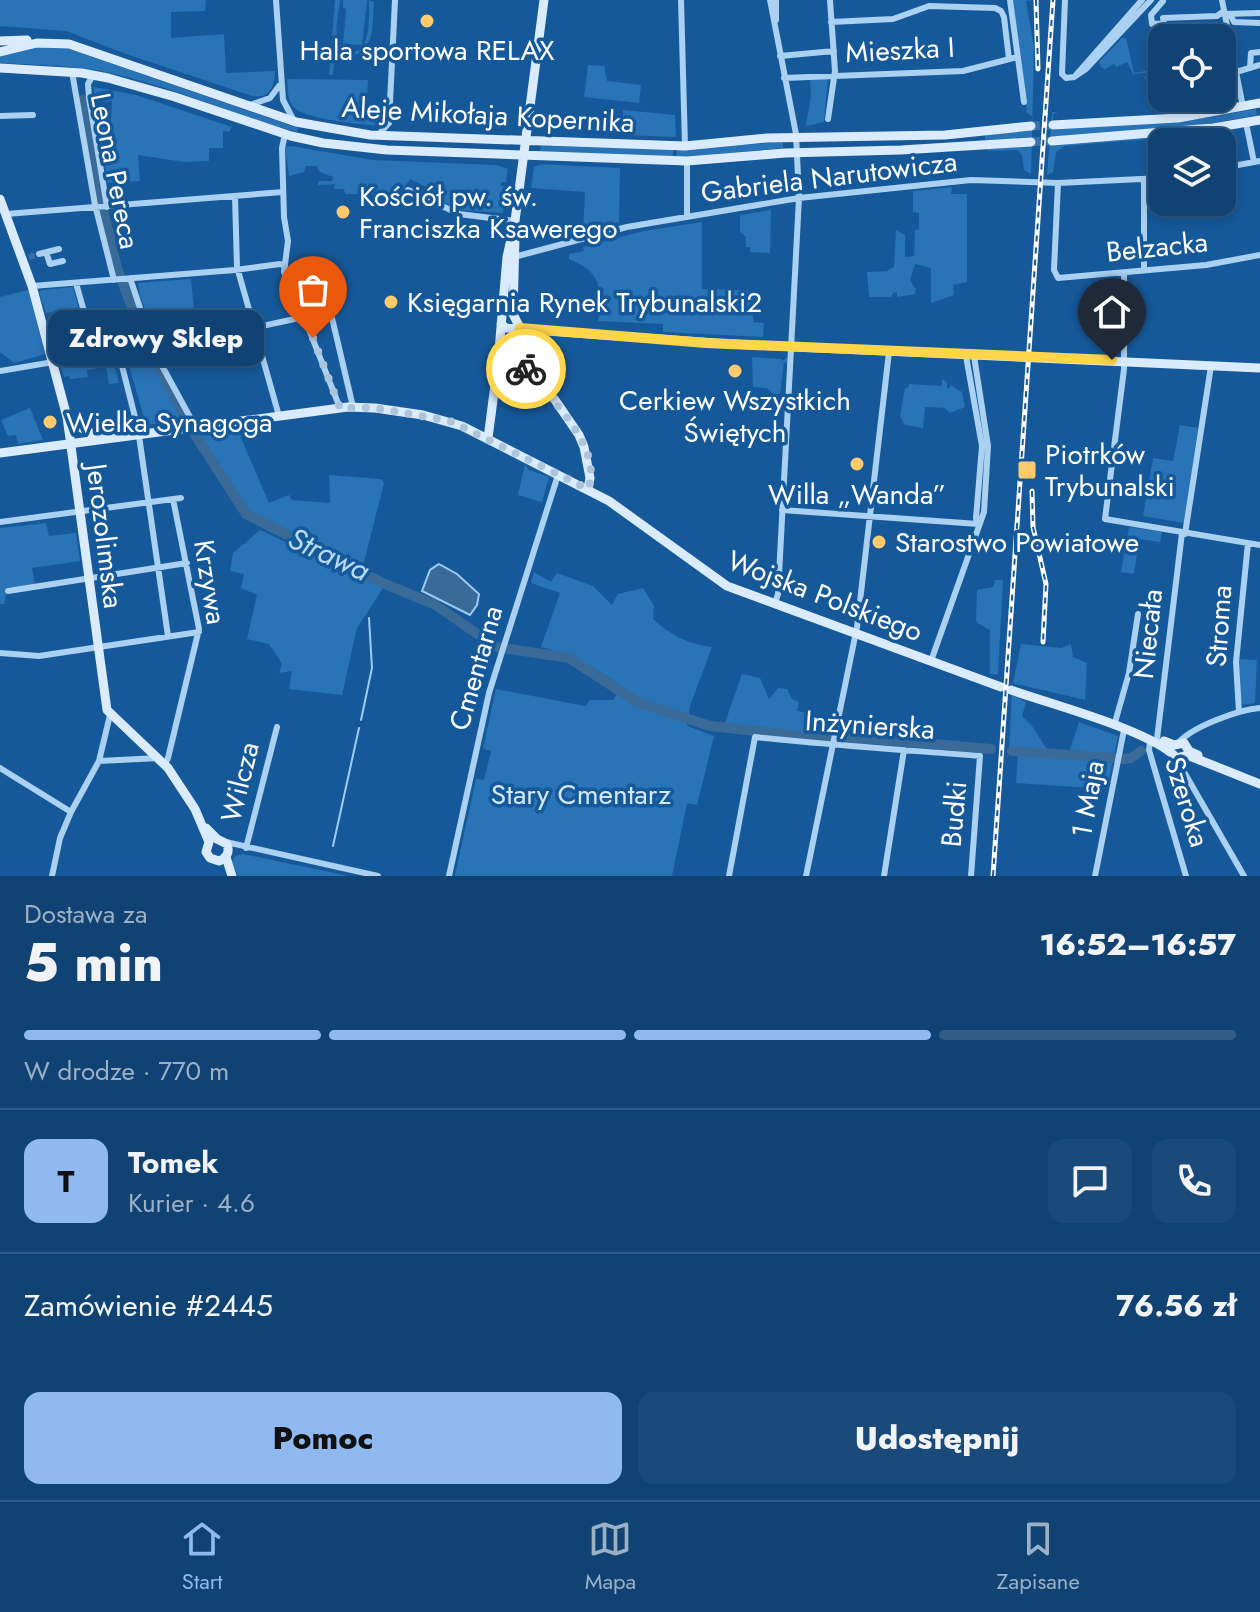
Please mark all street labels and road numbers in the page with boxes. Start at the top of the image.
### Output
street label: Mieszka I [844,27,956,73]
street label: Aleje Mikołaja Kopernika [341,87,635,143]
street label: Leona Pereca [80,89,150,253]
street label: Gabriela Narutowicza [699,141,959,213]
street label: Belzacka [1104,221,1210,273]
street label: Jerozolimska [75,457,134,611]
street label: Krzywa [183,537,237,627]
street label: Wojska Polskiego [721,540,929,652]
street label: Stroma [1196,584,1242,668]
street label: Niecała [1123,587,1173,681]
street label: Cmentarna [439,601,513,735]
street label: Inżynierska [804,700,936,750]
street label: Wilcza [210,738,270,826]
street label: Szeroka [1154,752,1220,852]
street label: 1 Maja [1061,757,1115,841]
street label: Budki [931,779,977,849]

